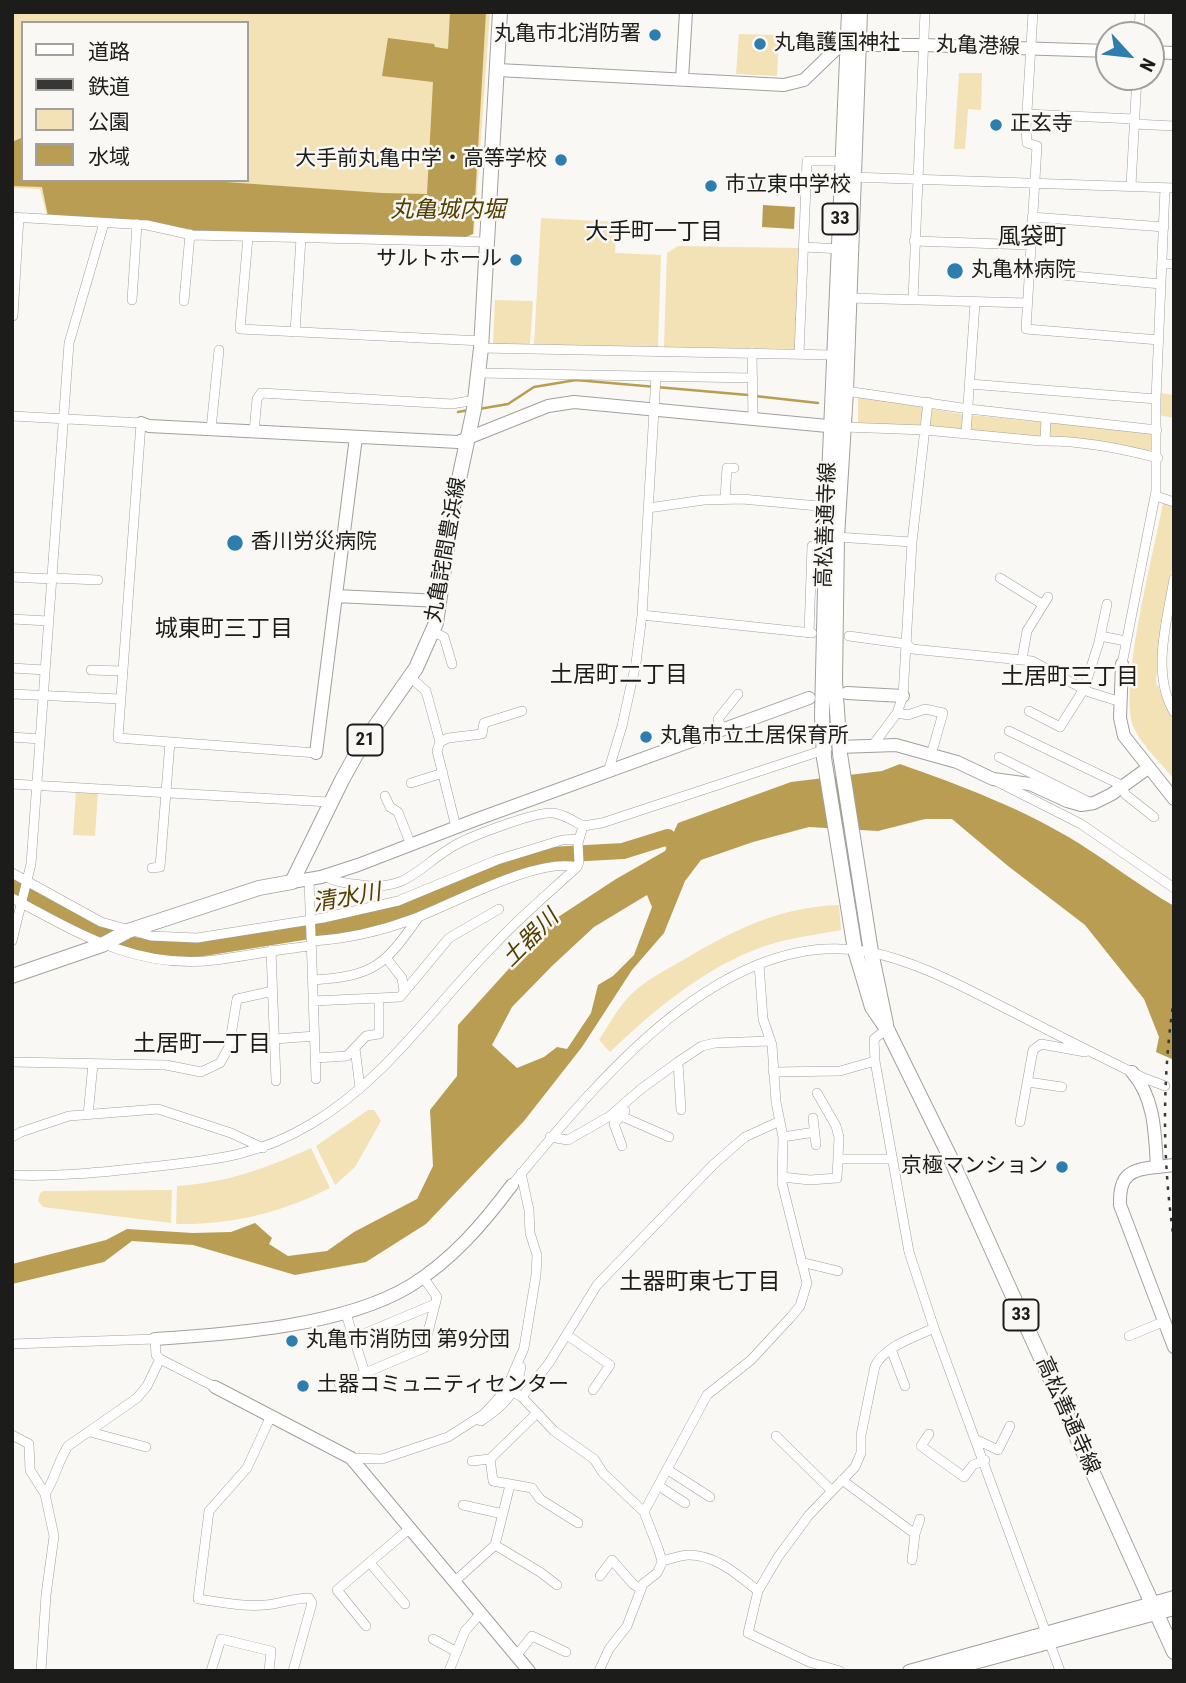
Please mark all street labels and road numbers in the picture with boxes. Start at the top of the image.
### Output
street label: 丸亀港線 [936,33,1020,61]
road number: 33 [822,204,858,234]
street label: 高松善通寺線 [812,462,842,588]
street label: 丸亀詫間豊浜線 [422,475,472,625]
road number: 21 [348,724,382,755]
road number: 33 [1004,1300,1038,1330]
street label: 高松善通寺線 [1030,1353,1104,1479]

